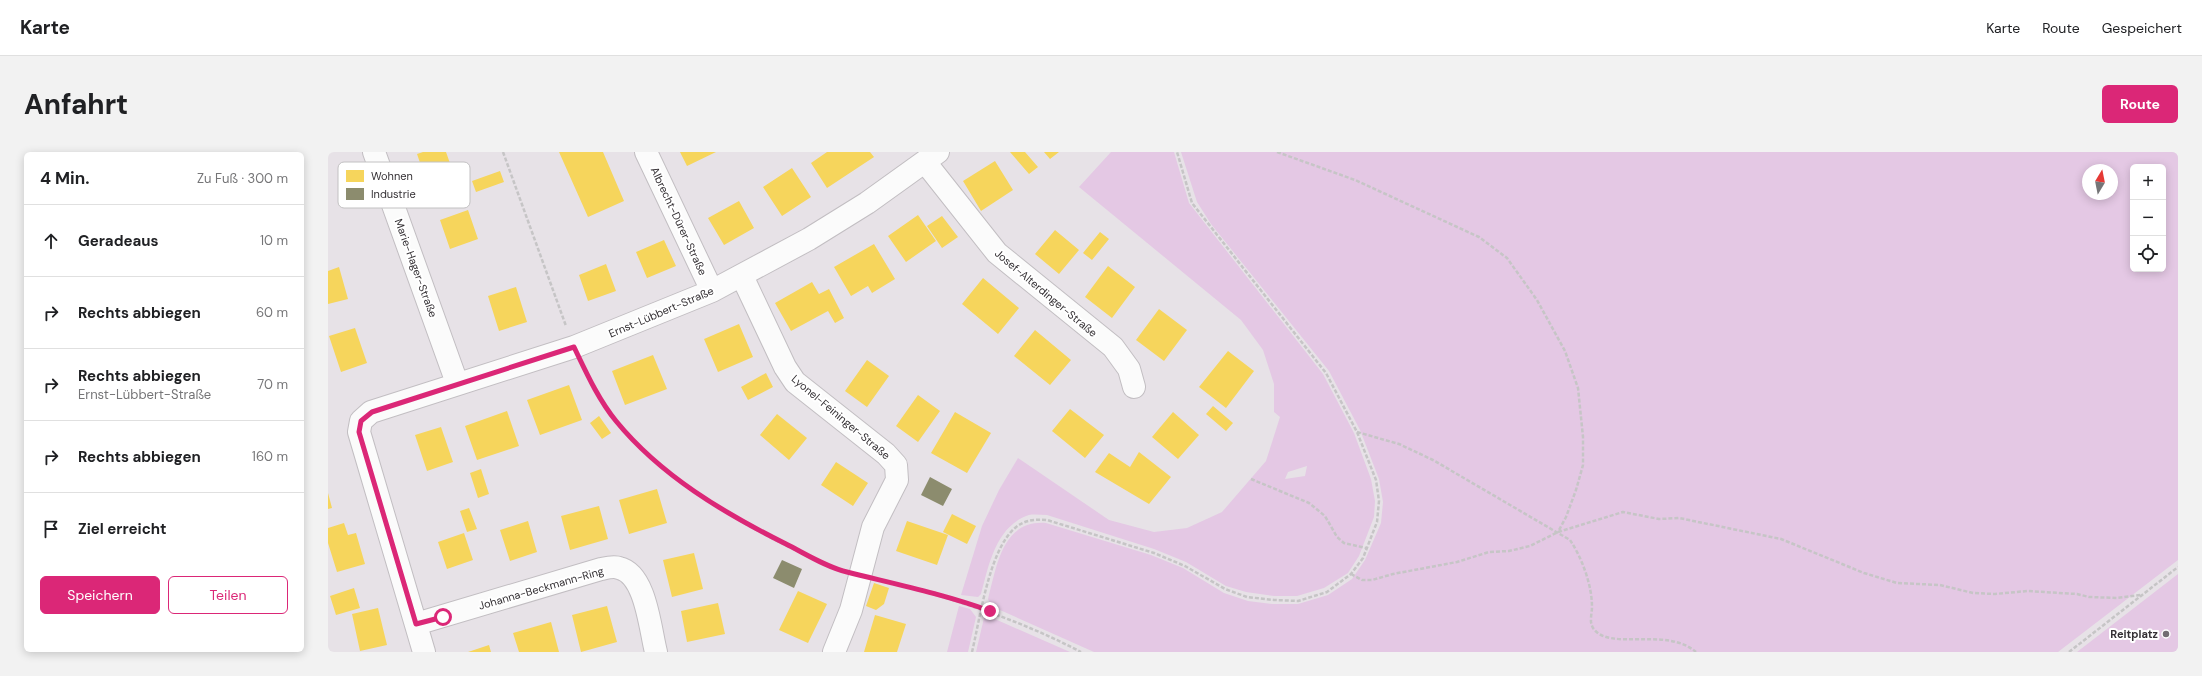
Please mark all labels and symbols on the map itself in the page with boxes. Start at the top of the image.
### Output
legend [338,162,470,208]
north arrow [2082,164,2118,200]
street label: Albrecht-Dürer-Straße [648,165,710,277]
text: Wohnen [371,169,413,183]
text: Industrie [371,187,416,201]
street label: Marie-Hager-Straße [392,217,440,319]
street label: Josef-Alterdinger-Straße [992,246,1100,340]
street label: Ernst-Lübbert-Straße [606,284,716,340]
street label: Lyonel-Feininger-Straße [789,372,893,462]
street label: Johanna-Beckmann-Ring [477,563,605,613]
route end [981,602,999,620]
route start [434,608,452,626]
place label: Reitplatz [2110,627,2158,641]
marker: Reitplatz [2161,629,2171,639]

